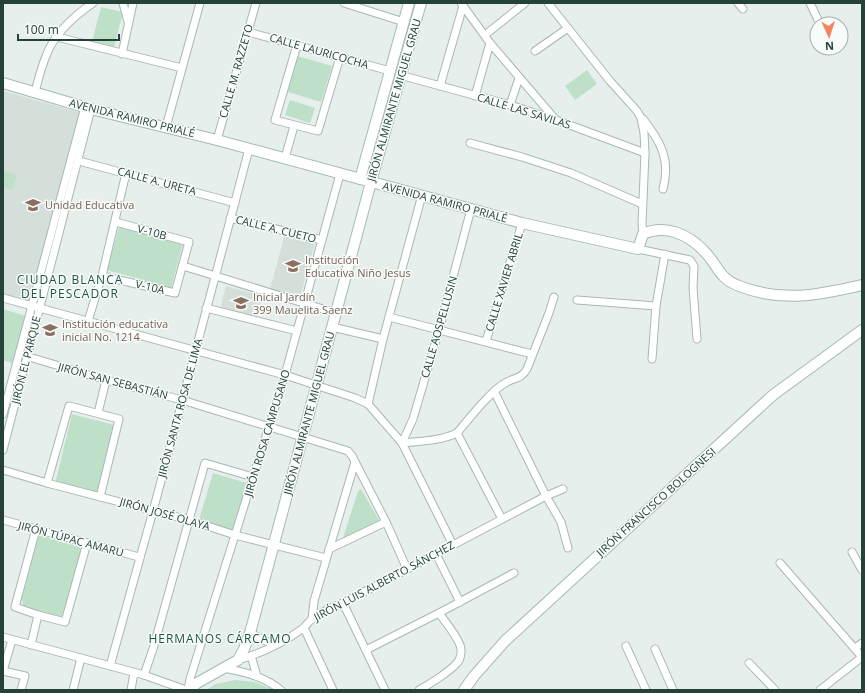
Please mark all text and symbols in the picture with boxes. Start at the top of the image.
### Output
scale bar [18,16,119,42]
north arrow [809,16,849,56]
street label: JIRÓN ALMIRANTE MIGUEL GRAU [363,17,424,184]
text: 100 m [24,21,59,38]
street label: CALLE M. RAZZETO [215,22,256,120]
street label: CALLE LAURICOCHA [268,29,370,72]
text: N [825,39,834,54]
street label: CALLE LAS SAVILAS [475,89,573,132]
street label: AVENIDA RAMIRO PRIALÉ [68,95,197,140]
street label: CALLE A. URETA [116,163,198,198]
street label: AVENIDA RAMIRO PRIALÉ [381,178,509,225]
school or university icon: Unidad Educativa [24,196,42,214]
place label: Unidad Educativa [45,197,134,212]
street label: CALLE A. CUETO [234,211,318,246]
street label: V-10B [136,220,168,243]
street label: CALLE XAVIER ABRIL [481,230,526,333]
place label: Institución Educativa Niño Jesus [305,252,411,280]
school or university icon: Institución Educativa Niño Jesus [284,257,302,275]
district label: CIUDAD BLANCA DEL PESCADOR [17,271,123,302]
street label: CALLE AOSPELLUSIN [417,274,460,380]
street label: V-10A [134,276,166,297]
place label: Inicial Jardín 399 Mauelita Saenz [253,289,352,317]
school or university icon: Inicial Jardín 399 Mauelita Saenz [232,294,250,312]
street label: JIRÓN EL PARQUE [7,314,44,406]
place label: Institución educativa inicial No. 1214 [62,316,168,344]
school or university icon: Institución educativa inicial No. 1214 [41,321,59,339]
street label: JIRÓN ALMIRANTE MIGUEL GRAU [279,329,338,497]
street label: JIRÓN SANTA ROSA DE LIMA [153,337,205,480]
street label: JIRÓN SAN SEBASTIÁN [56,358,170,402]
street label: JIRÓN ROSA CAMPUSANO [240,368,293,499]
street label: JIRÓN FRANCISCO BOLOGNESI [592,444,719,560]
street label: JIRÓN JOSÉ OLAYA [117,493,212,534]
street label: JIRÓN TÚPAC AMARU [16,517,126,560]
street label: JIRÓN LUIS ALBERTO SÁNCHEZ [310,537,457,625]
district label: HERMANOS CÁRCAMO [148,630,292,647]

